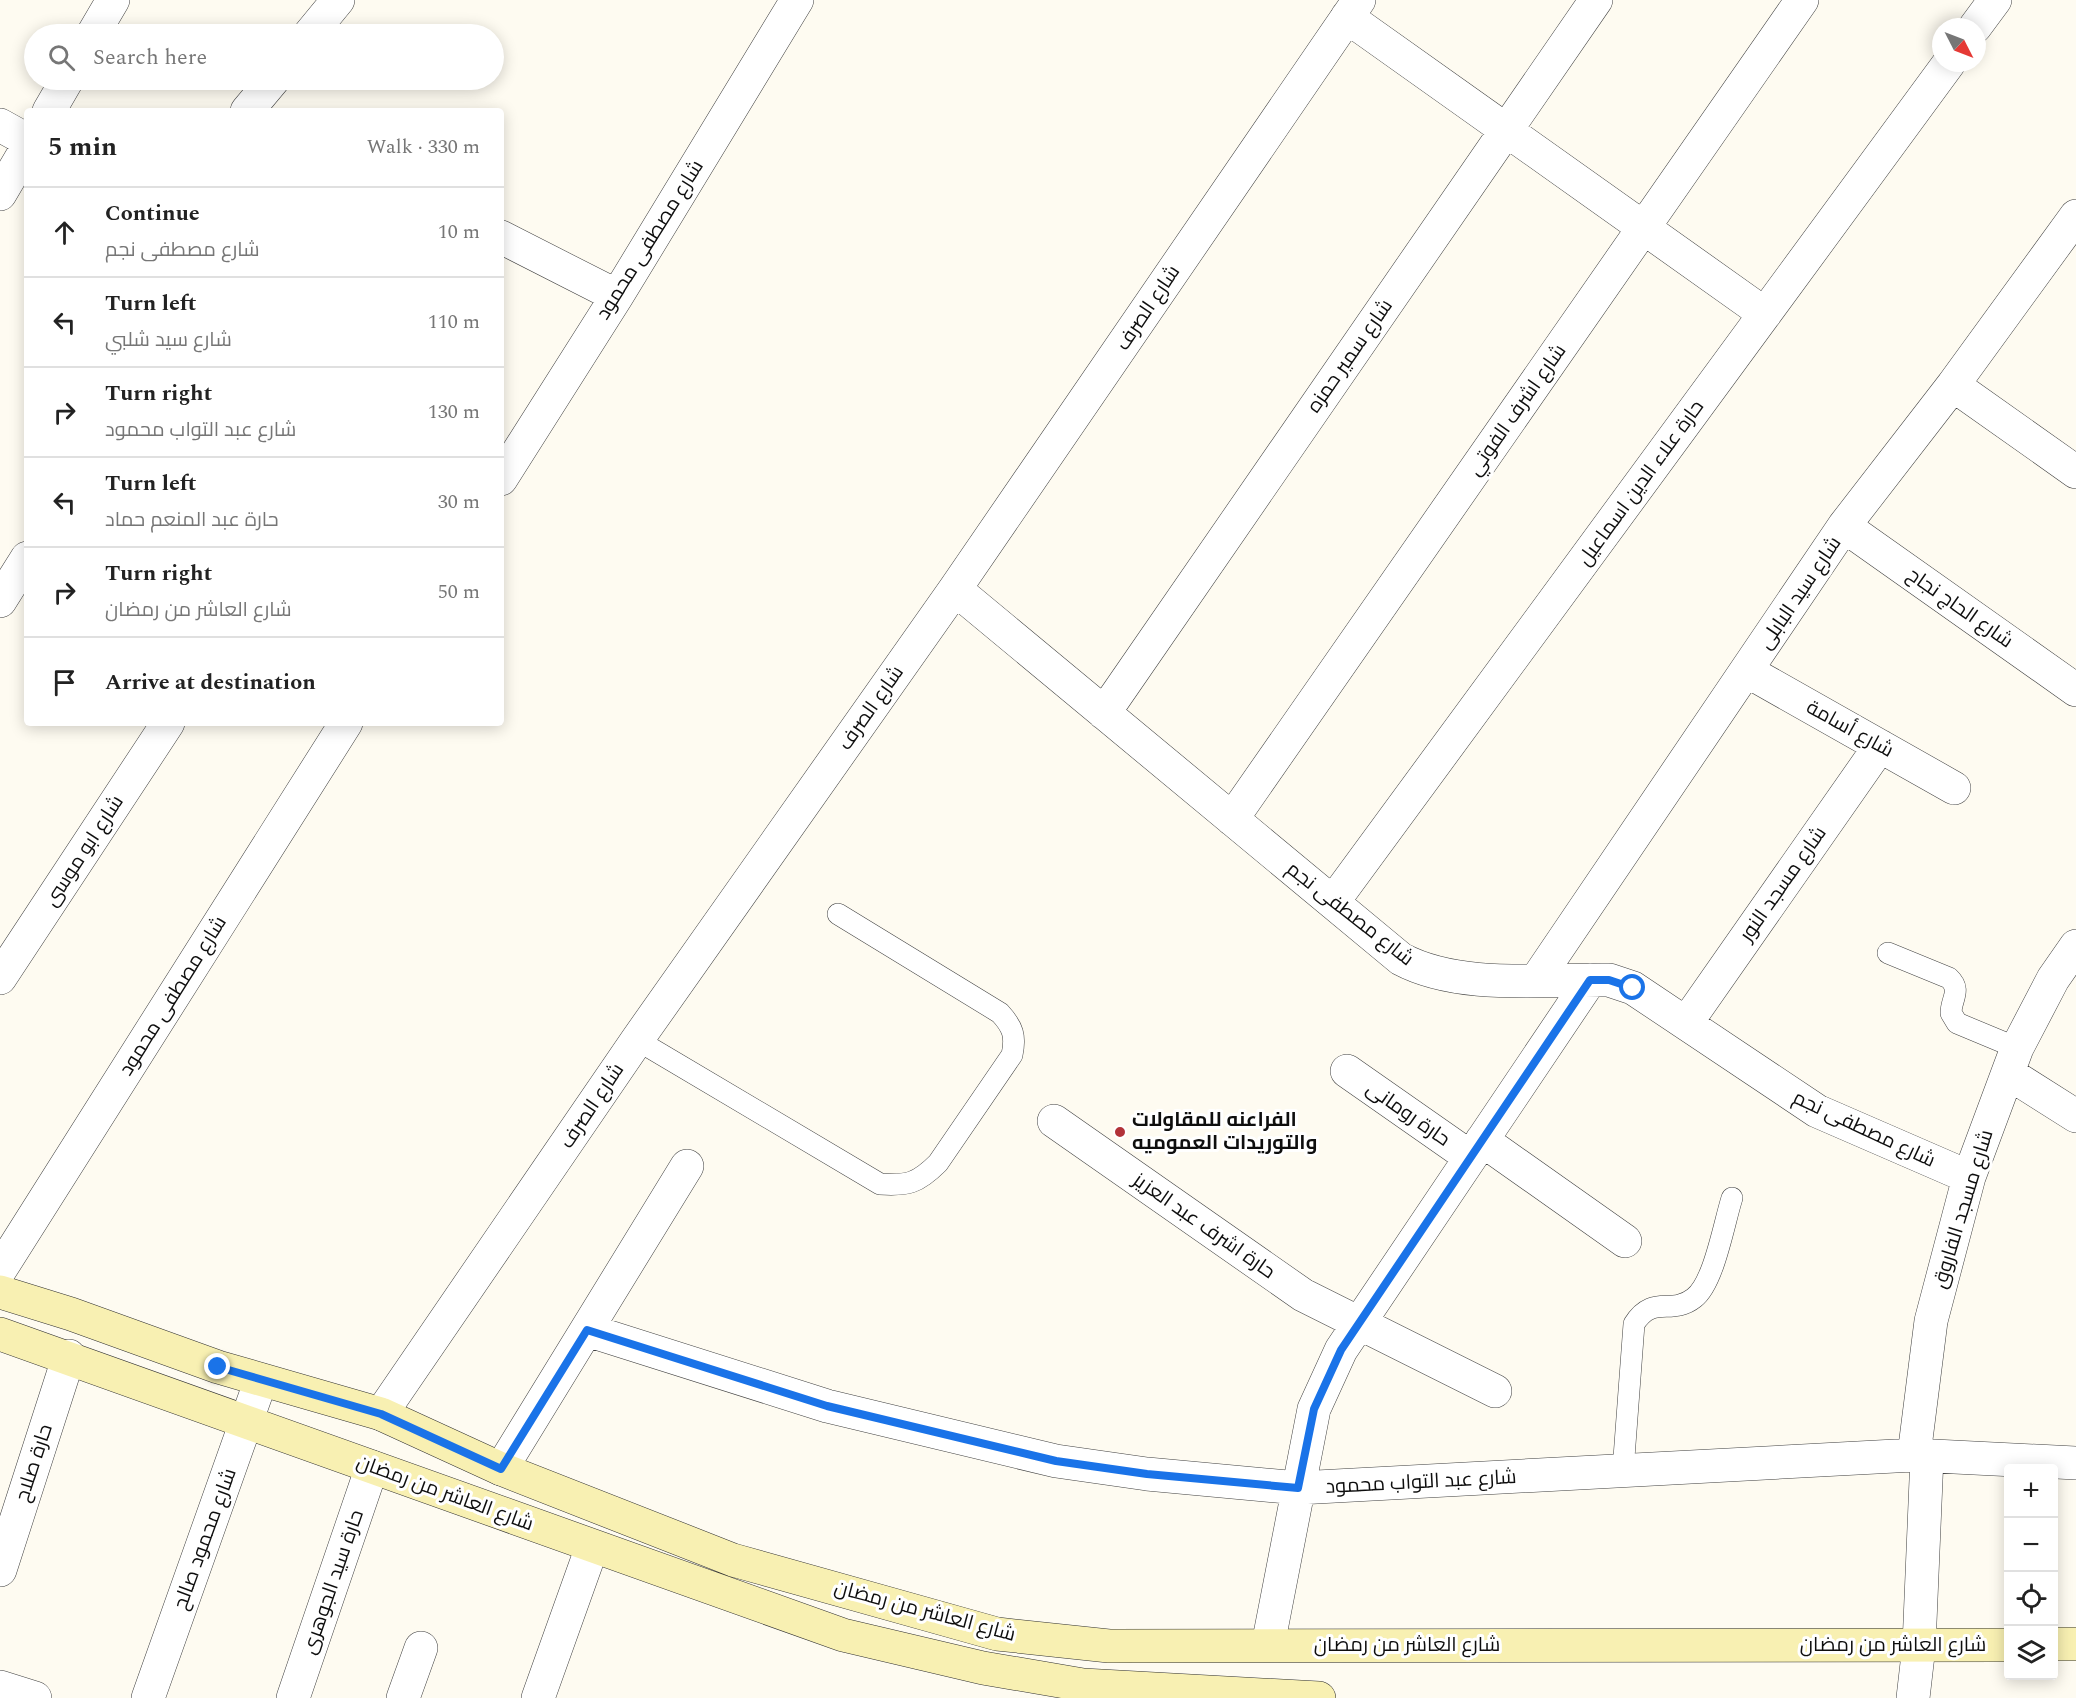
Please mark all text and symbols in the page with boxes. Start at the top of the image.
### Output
north arrow [1932,18,1986,72]
search box [24,24,504,90]
icon: search [45,41,78,74]
text: Search here [93,41,207,74]
text: 5 min [48,127,117,167]
text: Walk · 330 m [367,132,480,162]
street label: شارع مصطفى محمود [589,154,711,326]
text: Continue [105,197,200,230]
icon: ahead [48,216,81,249]
text: 10 m [438,217,480,247]
text: شارع مصطفى نجم [105,235,260,265]
street label: شارع الصرف [1108,259,1188,357]
text: Turn left [105,287,197,320]
street label: شارع سمير حمزه [1300,293,1400,419]
icon: left [48,306,81,339]
text: 110 m [428,307,480,337]
text: شارع سيد شلبي [105,325,232,355]
street label: شارع اشرف الفوتي [1460,338,1574,482]
text: Turn right [105,377,212,410]
street label: حارة علاء الدين اسماعيل [1570,394,1712,572]
icon: right [48,396,81,429]
text: 130 m [428,397,480,427]
text: شارع عبد التواب محمود [105,415,296,445]
text: Turn left [105,467,197,500]
icon: left [48,486,81,519]
text: 30 m [438,487,480,517]
text: حارة عبد المنعم حماد [105,505,279,535]
street label: شارع سيد البابلى [1751,530,1849,656]
text: Turn right [105,557,212,590]
street label: شارع الحاج نجاح [1901,560,2019,656]
icon: right [48,576,81,609]
text: 50 m [438,577,480,607]
text: شارع العاشر من رمضان [105,595,292,625]
street label: شارع الصرف [831,659,911,757]
icon: arrive [48,666,81,699]
text: Arrive at destination [105,666,316,699]
street label: شارع أسامة [1801,693,1899,765]
street label: شارع ابو موسى [37,789,131,913]
street label: شارع مسجد النور [1731,820,1834,949]
street label: شارع مصطفى نجم [1280,855,1420,973]
street label: شارع مصطفى محمود [112,910,234,1082]
route start [1619,974,1645,1000]
street label: شارع الصرف [552,1057,632,1155]
street label: حارة رومانى [1360,1074,1456,1154]
street label: شارع مصطفى نجم [1788,1083,1940,1175]
place label: الفراعنه للمقاولات والتوريدات العموميه [1132,1105,1317,1158]
marker: الفراعنه للمقاولات والتوريدات العموميه [1113,1125,1127,1139]
street label: شارع مسجد الفاروق [1925,1126,2001,1292]
street label: حارة اشرف عبد العزيز [1126,1165,1281,1287]
route end [204,1353,230,1379]
street label: حارة صلاح [7,1420,61,1506]
street label: شارع العاشر من رمضان [352,1447,538,1539]
street label: شارع عبد التواب محمود [1325,1462,1517,1502]
street label: شارع محمود صالح [165,1464,245,1614]
map controls [2004,1464,2058,1680]
button: + [2004,1464,2058,1518]
street label: حارة سيد الجوهرى [294,1506,372,1658]
button: − [2004,1518,2058,1572]
street label: شارع العاشر من رمضان [831,1572,1019,1650]
button: locate [2004,1572,2058,1626]
button: layers [2004,1626,2058,1680]
street label: شارع العاشر من رمضان [1314,1630,1500,1660]
street label: شارع العاشر من رمضان [1800,1630,1986,1660]

